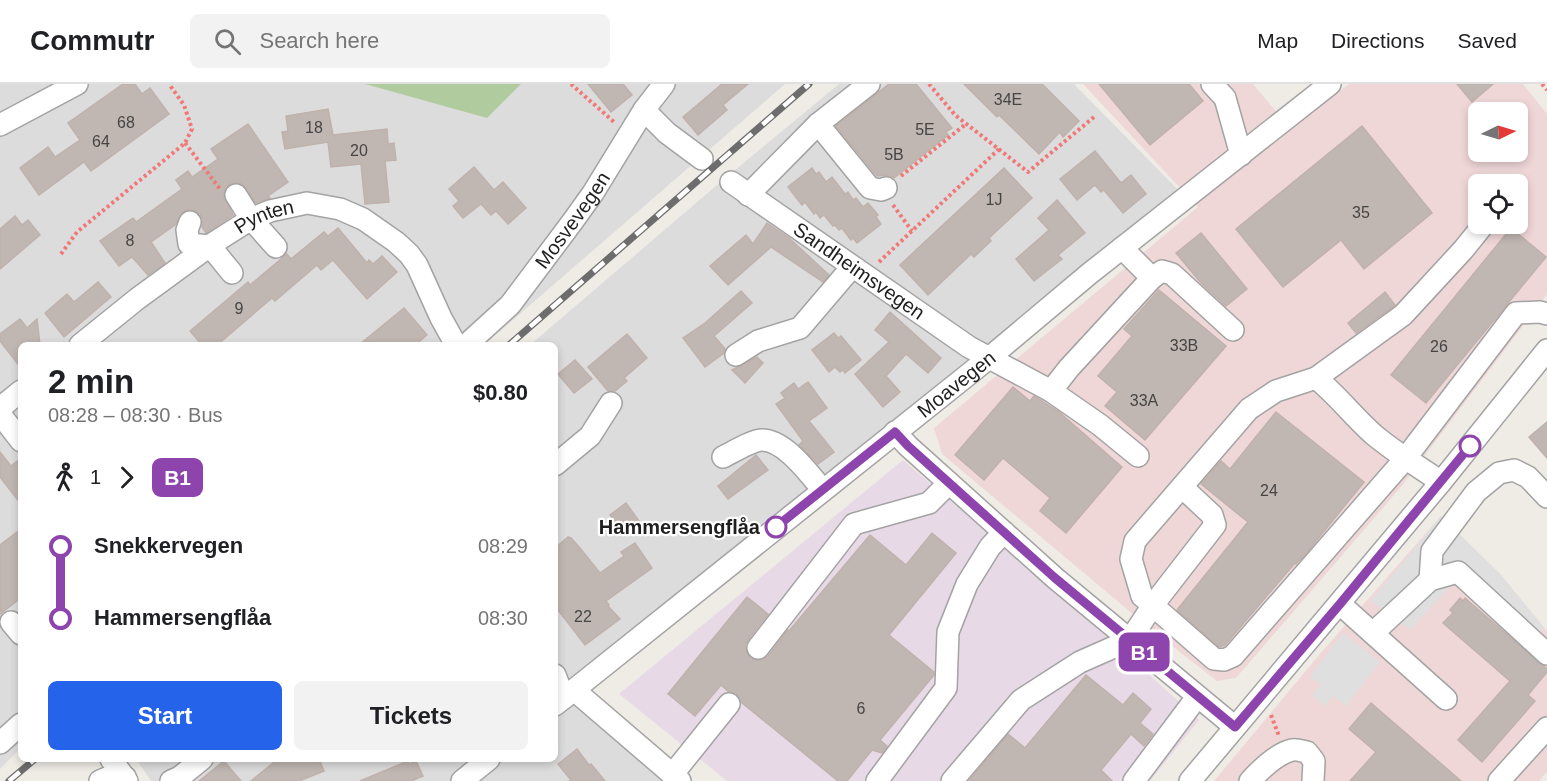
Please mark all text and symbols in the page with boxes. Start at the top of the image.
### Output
search box [190,14,610,68]
text: Commutr [30,25,154,56]
icon: search [211,25,244,58]
text: Search here [259,28,379,53]
text: Map [1257,29,1298,52]
text: Directions [1331,29,1424,52]
text: Saved [1457,29,1517,52]
house number: 34E [994,91,1022,108]
north arrow [1468,102,1528,162]
map controls [1468,102,1528,234]
house number: 68 [117,114,135,131]
house number: 18 [305,119,323,136]
house number: 5E [915,121,935,138]
house number: 64 [92,133,110,150]
house number: 20 [350,142,368,159]
house number: 5B [884,146,904,163]
street label: Mosvevegen [530,168,614,273]
button: locate [1468,174,1528,234]
house number: 1J [986,191,1002,208]
street label: Pynten [230,195,296,238]
house number: 35 [1352,204,1370,221]
street label: Sandheimsvegen [789,218,929,324]
house number: 8 [126,232,135,249]
house number: 9 [235,300,244,317]
house number: 33B [1170,337,1198,354]
house number: 26 [1430,338,1448,355]
street label: Moavegen [913,346,1000,422]
text: 2 min [48,363,134,400]
text: $0.80 [473,380,528,405]
house number: 33A [1130,392,1159,409]
text: 08:28 – 08:30 · Bus [48,404,223,426]
unlabelled marker [1459,435,1481,457]
icon: walk [48,461,81,494]
icon: forward [110,461,143,494]
text: 1 [90,466,101,488]
text: B1 [164,466,191,489]
house number: 24 [1260,482,1278,499]
place label: Hammersengflåa [599,516,761,538]
marker: Hammersengflåa [765,516,787,538]
text: Snekkervegen [94,533,243,558]
text: 08:29 [478,535,528,557]
text: Hammersengflåa [94,605,271,630]
text: 08:30 [478,607,528,629]
house number: 22 [574,608,592,625]
line badge: B1 [1117,632,1171,672]
text: B1 [1131,641,1157,664]
button: Start [48,681,282,750]
button: Tickets [294,681,528,750]
house number: 6 [857,700,866,717]

